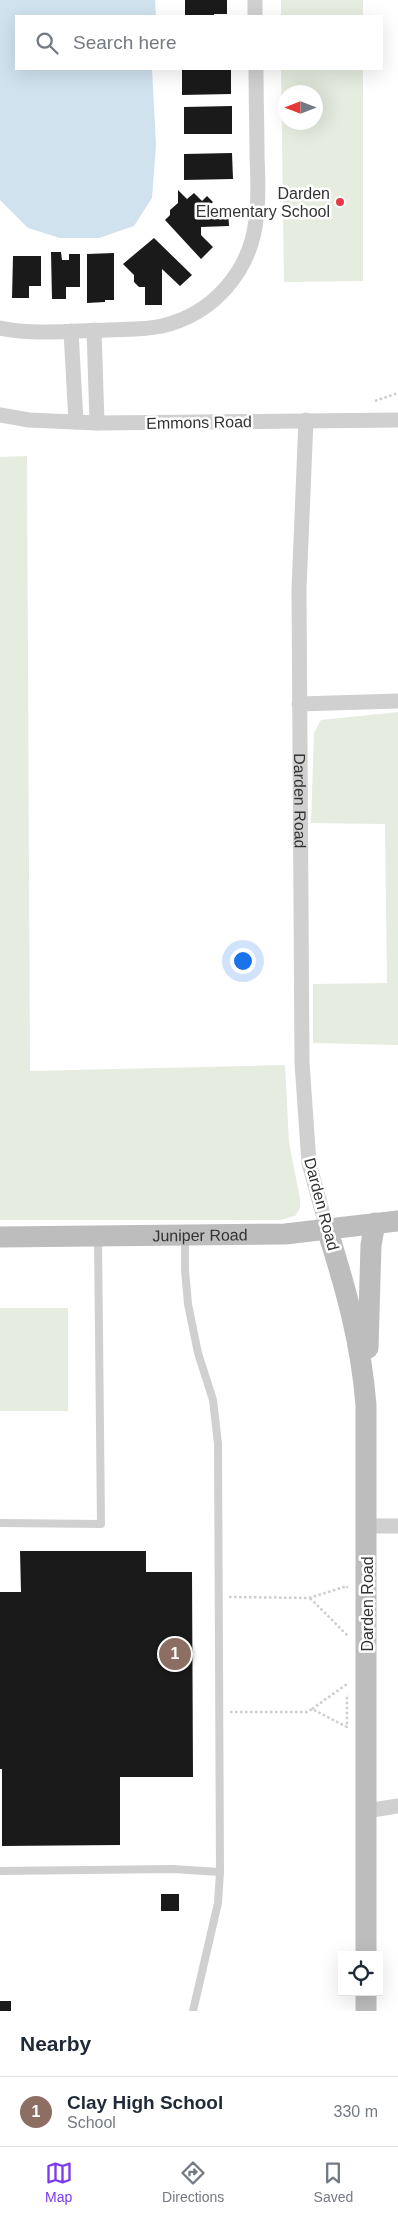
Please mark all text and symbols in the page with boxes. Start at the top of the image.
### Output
search box [15,15,383,70]
icon: search [33,29,61,57]
text: Search here [73,32,177,53]
north arrow [278,85,323,130]
place label: Darden Elementary School [196,185,330,220]
marker: Darden Elementary School [334,196,346,208]
street label: Emmons Road [146,413,252,432]
street label: Darden Road [291,753,309,849]
your location [230,948,256,974]
street label: Darden Road [301,1156,342,1252]
street label: Juniper Road [152,1226,248,1244]
street label: Darden Road [359,1556,376,1652]
pin: 1 [159,1635,191,1673]
map controls [338,1951,383,1996]
button: locate [338,1951,383,1996]
text: Nearby [20,2032,91,2055]
text: Clay High School [67,2092,223,2113]
text: 1 [32,2103,40,2120]
text: 330 m [334,2103,378,2120]
text: School [67,2114,116,2131]
tab: Map [45,2159,73,2205]
tab: Directions [162,2159,224,2205]
tab: Saved [314,2159,353,2205]

